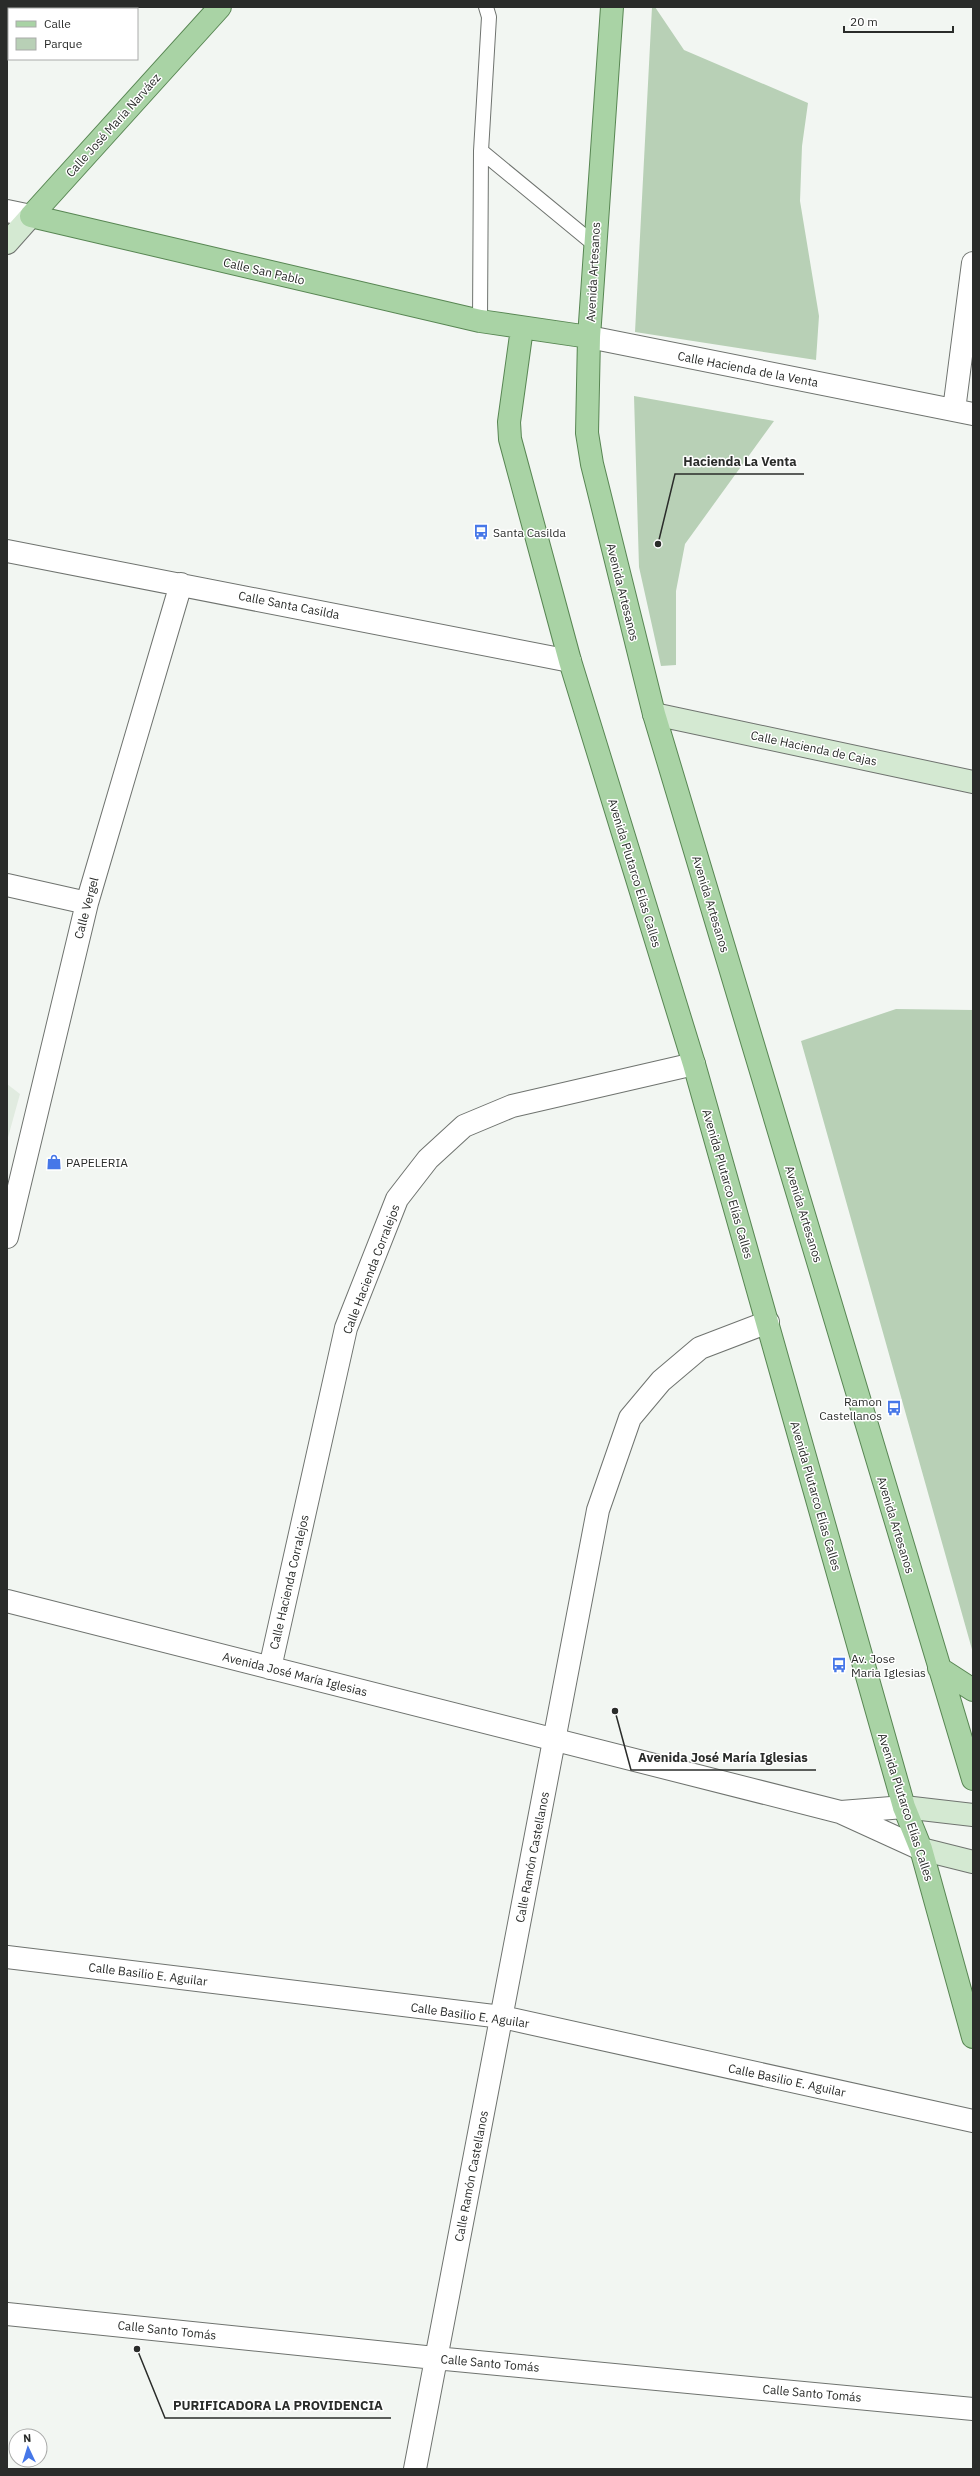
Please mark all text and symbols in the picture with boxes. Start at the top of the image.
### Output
legend [8,8,138,60]
scale bar [844,8,953,34]
text: 20 m [850,14,878,29]
text: Calle [44,16,71,31]
text: Parque [44,36,83,51]
street label: Calle José María Narváez [62,70,164,180]
street label: Avenida Artesanos [583,221,603,323]
street label: Calle San Pablo [222,254,307,288]
street label: Calle Hacienda de la Venta [676,348,820,390]
callout: Hacienda La Venta [675,449,804,474]
text: Hacienda La Venta [683,453,797,470]
bus stop icon: Santa Casilda [472,523,490,541]
place label: Santa Casilda [493,525,567,540]
street label: Avenida Artesanos [604,541,642,643]
street label: Calle Santa Casilda [237,588,341,622]
street label: Calle Hacienda de Cajas [749,727,879,769]
street label: Avenida Plutarco Elías Calles [605,797,665,949]
street label: Avenida Artesanos [689,854,733,954]
street label: Calle Vergel [71,875,101,941]
street label: Avenida Plutarco Elías Calles [699,1108,757,1261]
shop icon: PAPELERIA [45,1153,63,1171]
place label: PAPELERIA [66,1155,128,1170]
street label: Avenida Artesanos [782,1164,826,1264]
street label: Calle Hacienda Corralejos [339,1202,403,1336]
place label: Ramon Castellanos [819,1394,882,1423]
bus stop icon: Ramon Castellanos [885,1399,903,1417]
street label: Avenida Plutarco Elías Calles [787,1420,845,1573]
street label: Avenida Artesanos [874,1475,918,1575]
street label: Calle Hacienda Corralejos [266,1513,312,1651]
street label: Avenida José María Iglesias [221,1649,369,1699]
place label: Av. Jose Maria Iglesias [851,1651,926,1680]
bus stop icon: Av. Jose Maria Iglesias [830,1656,848,1674]
street label: Avenida Plutarco Elías Calles [875,1731,937,1883]
callout: Avenida José María Iglesias [631,1745,816,1770]
text: Avenida José María Iglesias [638,1749,808,1766]
street label: Calle Ramón Castellanos [512,1790,552,1924]
street label: Calle Basilio E. Aguilar [88,1959,209,1989]
street label: Calle Basilio E. Aguilar [410,1999,531,2031]
street label: Calle Basilio E. Aguilar [727,2060,848,2100]
street label: Calle Ramón Castellanos [451,2109,491,2243]
street label: Calle Santo Tomás [117,2317,217,2343]
street label: Calle Santo Tomás [440,2351,540,2375]
street label: Calle Santo Tomás [762,2381,862,2405]
callout: PURIFICADORA LA PROVIDENCIA [165,2393,391,2418]
text: PURIFICADORA LA PROVIDENCIA [173,2397,383,2414]
north arrow [8,2428,48,2468]
text: N [23,2431,32,2445]

